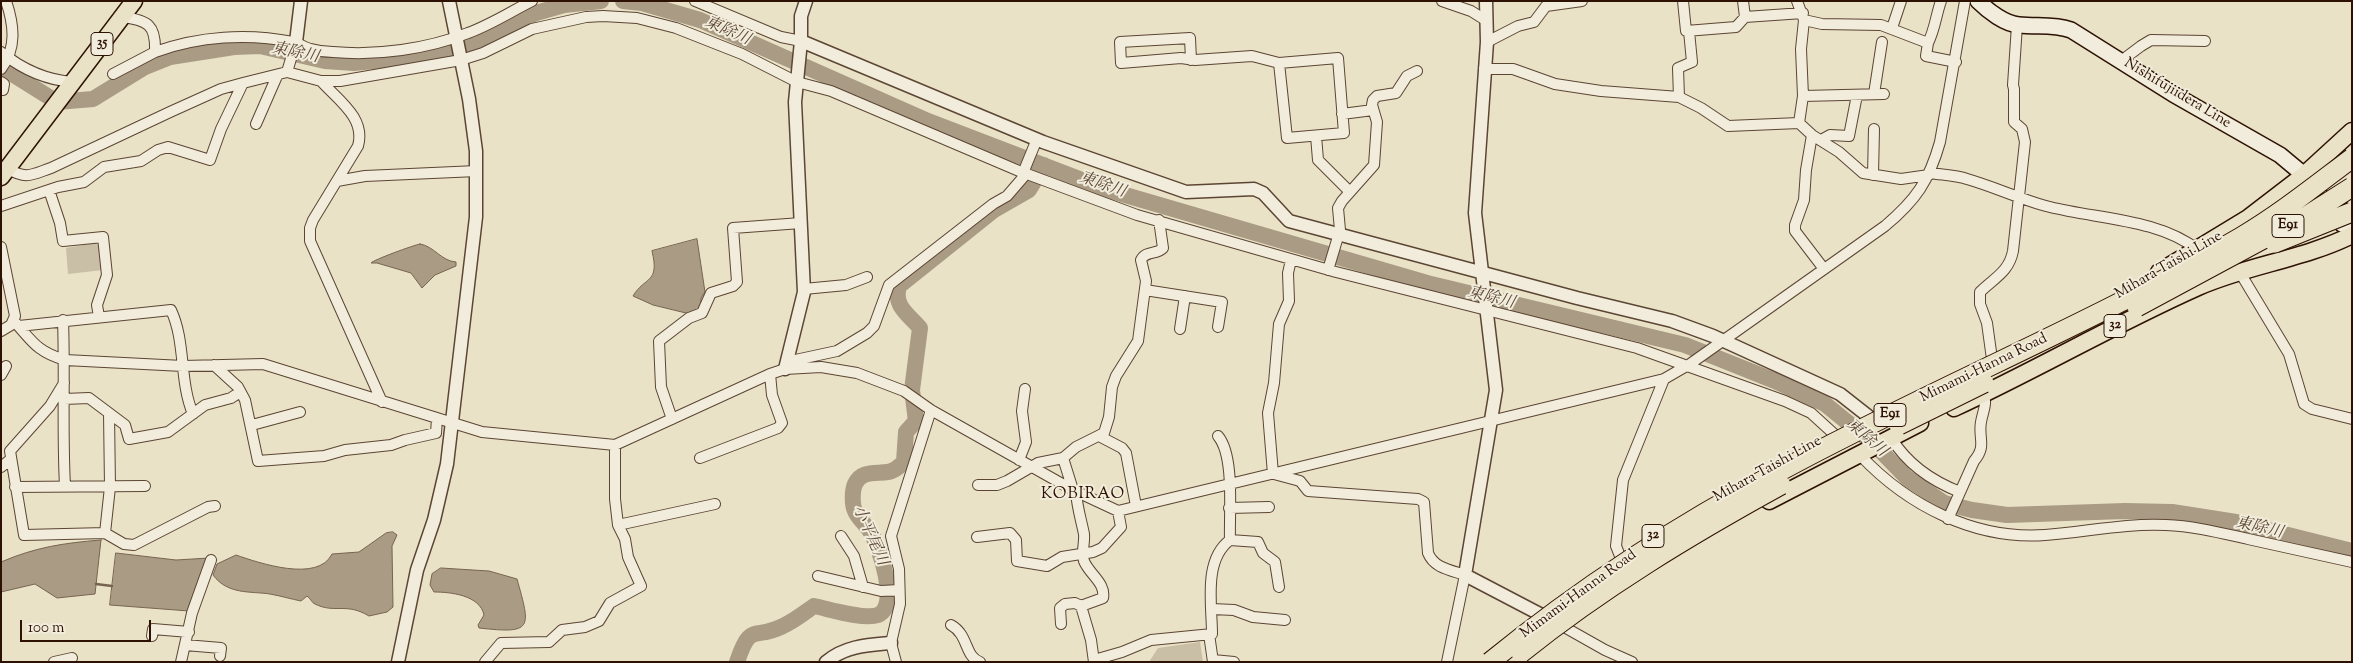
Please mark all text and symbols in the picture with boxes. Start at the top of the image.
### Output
water label: 東除川 [701,13,753,51]
road number: 35 [91,33,113,56]
water label: 東除川 [270,40,320,68]
street label: Nishifujiidera Line [2120,55,2234,133]
water label: 東除川 [1076,169,1128,203]
road number: E91 [2272,215,2304,238]
street label: Mihara Taishi Line [2112,228,2226,304]
water label: 東除川 [1465,284,1517,314]
road number: 32 [2104,314,2126,338]
street label: Mimami-Hanna Road [1917,330,2051,408]
road number: E91 [1874,404,1906,426]
water label: 東除川 [1842,416,1890,462]
street label: Mihara Taishi Line [1711,433,1825,507]
district label: KOBIRAO [1040,485,1126,505]
water label: 小平尾川 [847,503,891,569]
water label: 東除川 [2233,514,2285,544]
road number: 32 [1642,524,1664,548]
street label: Mimami-Hanna Road [1517,547,1641,643]
scale bar [22,610,154,642]
text: 100 m [28,618,64,639]

